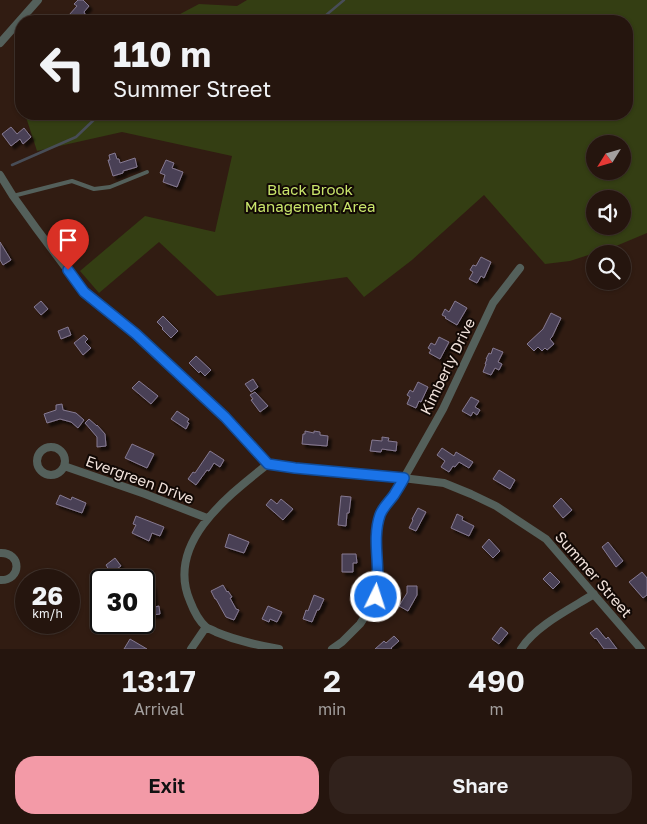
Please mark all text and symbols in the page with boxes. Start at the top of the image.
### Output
text: 110 m [113,33,211,75]
icon: left [30,35,95,100]
text: Summer Street [113,75,271,102]
north arrow [586,135,631,180]
map controls [586,135,631,290]
park label: Black Brook Management Area [245,180,375,215]
button: sound [586,190,631,235]
pin [47,219,89,270]
icon: arrive [54,226,82,254]
button: search [586,245,631,290]
street label: Kimberly Drive [416,314,478,417]
street label: Evergreen Drive [83,451,197,507]
street label: Summer Street [552,527,636,621]
speed limit sign: 30 [90,569,155,634]
position arrow [349,570,401,622]
text: 26 [32,580,63,611]
text: km/h [32,606,63,621]
text: 13:17 [122,663,196,699]
text: 2 [323,663,341,699]
text: 490 [468,663,525,699]
text: Arrival [134,699,184,719]
text: min [318,699,346,719]
text: m [490,699,504,719]
button: Exit [15,756,319,814]
button: Share [329,756,632,814]

